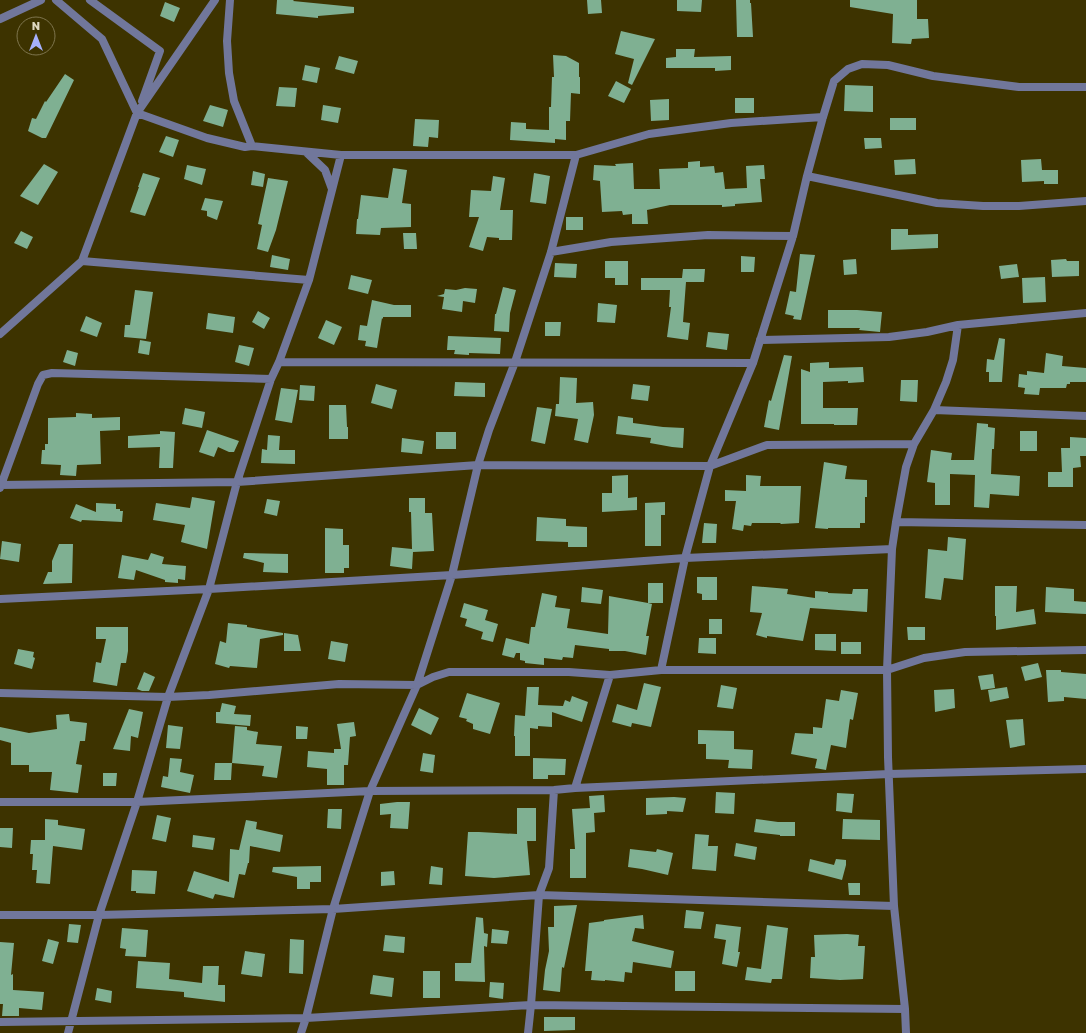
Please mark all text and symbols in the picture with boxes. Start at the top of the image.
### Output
north arrow [16,16,56,56]
text: N [32,19,40,32]

